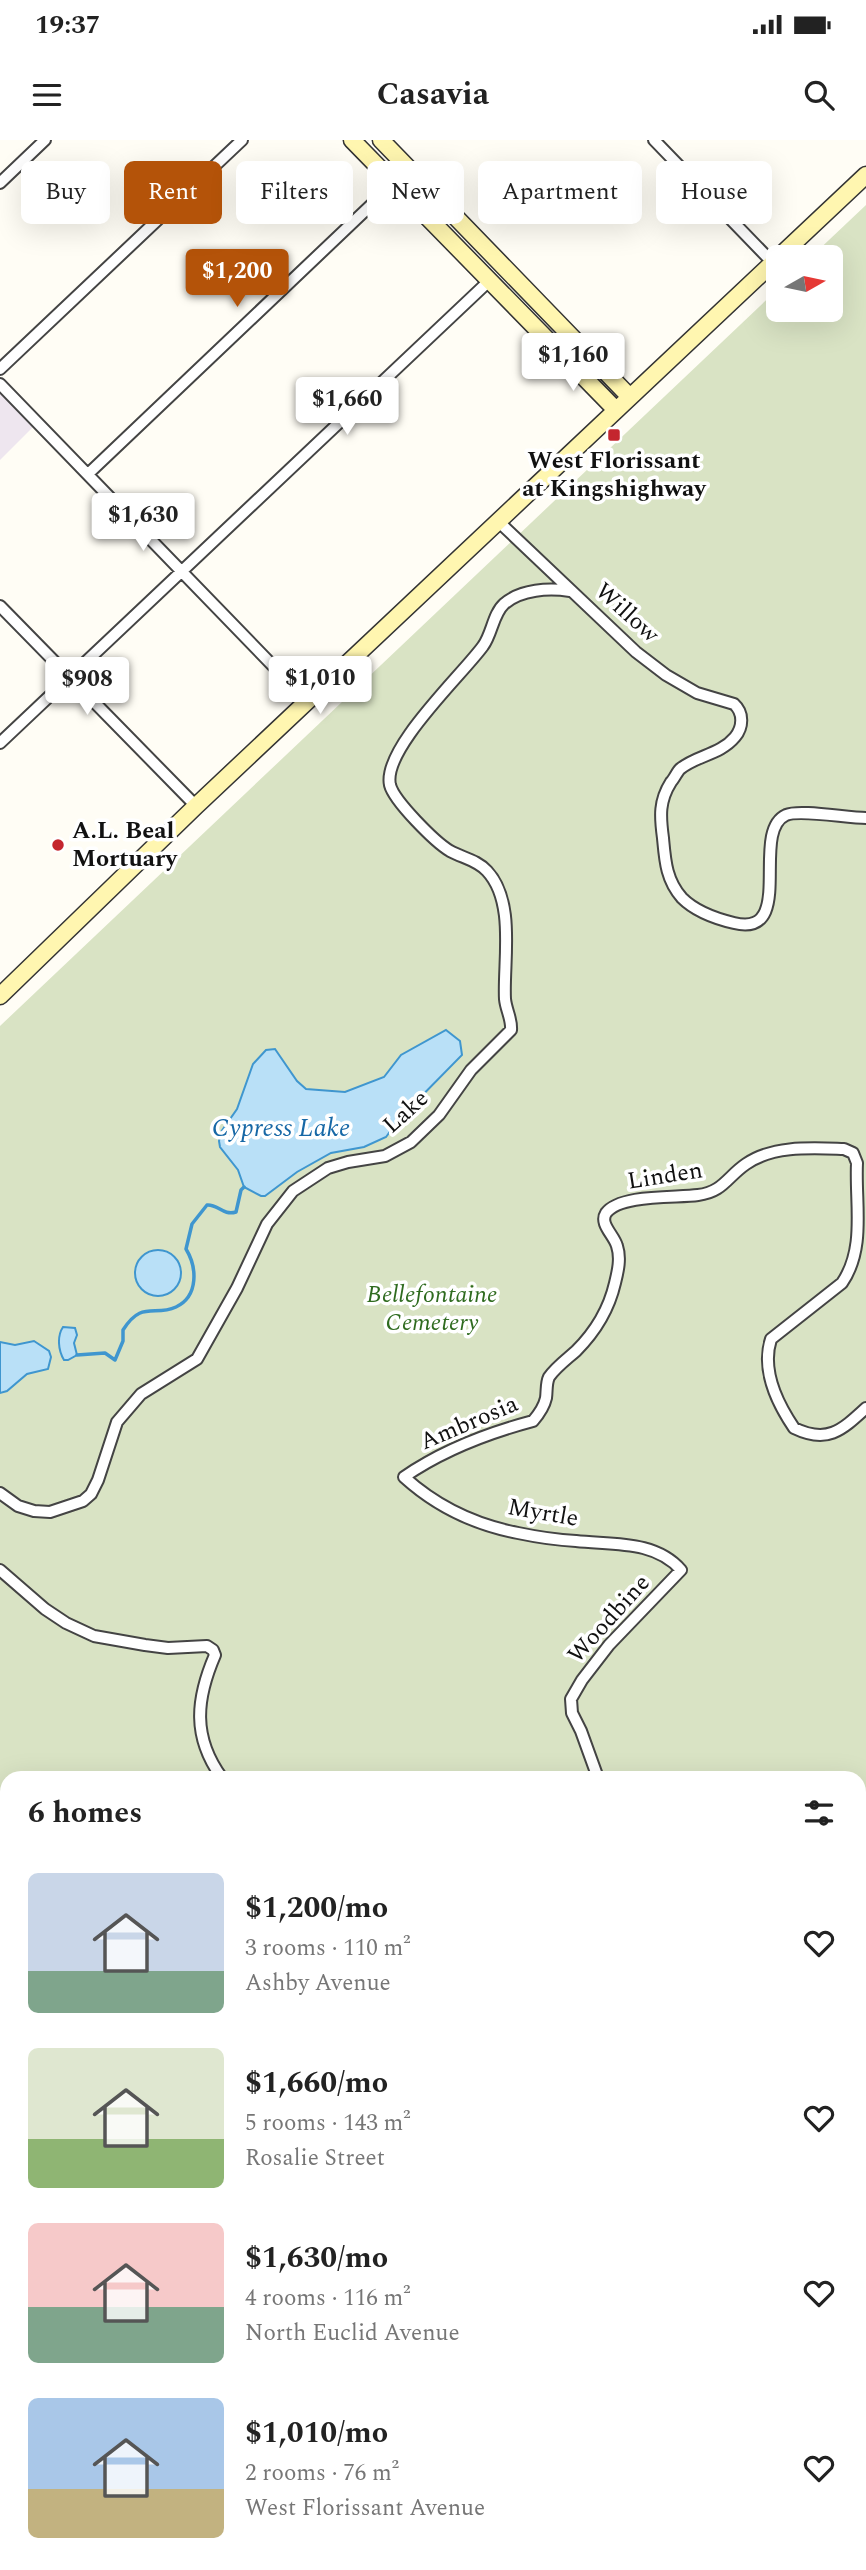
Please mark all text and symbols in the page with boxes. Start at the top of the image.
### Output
text: 19:37 [35,5,100,45]
text: Casavia [377,70,489,119]
icon: menu [28,76,66,114]
icon: search [800,76,838,114]
chip: Buy [21,161,110,224]
chip: Rent [124,161,222,224]
chip: Filters [236,161,353,224]
chip: New [367,161,464,224]
chip: Apartment [478,161,642,224]
chip: House [656,161,772,224]
north arrow [766,245,844,322]
map controls [766,245,843,322]
pin: $1,200 [180,250,294,309]
text: $1,200 [202,254,272,289]
pin: $1,160 [516,334,630,393]
text: $1,160 [538,338,608,373]
pin: $1,660 [290,378,404,437]
text: $1,660 [312,382,382,417]
marker: West Florissant at Kingshighway [606,427,622,443]
place label: West Florissant at Kingshighway [522,443,707,507]
pin: $1,630 [86,494,200,553]
text: $1,630 [108,498,178,533]
street label: Willow [587,574,668,652]
pin: $1,010 [263,656,377,716]
pin: $908 [46,658,128,717]
text: $1,010 [285,661,355,696]
text: $908 [61,662,113,697]
place label: A.L. Beal Mortuary [72,813,178,877]
marker: A.L. Beal Mortuary [50,837,66,853]
street label: Lake [375,1081,437,1143]
water label: Cypress Lake [212,1108,350,1148]
street label: Linden [625,1152,705,1200]
park label: Bellefontaine Cemetery [367,1277,497,1341]
street label: Ambrosia [414,1386,524,1460]
street label: Myrtle [505,1489,581,1537]
street label: Woodbine [559,1566,659,1672]
text: 6 homes [28,1790,142,1836]
icon: filters [800,1794,838,1832]
text: $1,200/mo [245,1885,388,1931]
icon: home [84,1901,168,1985]
icon: heart [800,1924,838,1962]
text: 3 rooms · 110 m² [245,1931,411,1966]
text: Ashby Avenue [245,1966,391,2001]
text: $1,660/mo [245,2060,388,2106]
icon: home [84,2076,168,2160]
icon: heart [800,2099,838,2137]
text: 5 rooms · 143 m² [245,2106,411,2141]
text: Rosalie Street [245,2141,385,2176]
text: $1,630/mo [245,2235,388,2281]
icon: home [84,2251,168,2335]
icon: heart [800,2274,838,2312]
text: 4 rooms · 116 m² [245,2281,411,2316]
text: North Euclid Avenue [245,2316,460,2351]
text: $1,010/mo [245,2410,388,2456]
icon: home [84,2426,168,2510]
icon: heart [800,2449,838,2487]
text: 2 rooms · 76 m² [245,2456,399,2491]
text: West Florissant Avenue [245,2491,485,2526]

